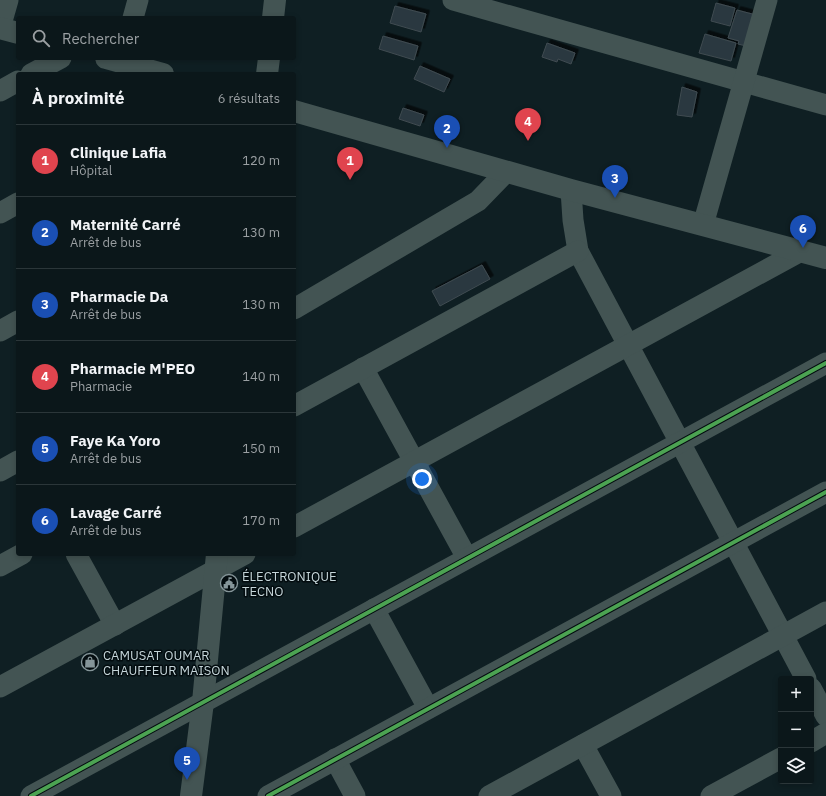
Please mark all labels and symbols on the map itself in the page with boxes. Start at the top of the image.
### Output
pin: 4 [515,108,541,141]
pin: 2 [434,115,460,148]
pin: 1 [337,147,363,180]
pin: 3 [602,165,628,198]
pin: 6 [790,215,816,248]
your location [412,469,432,489]
place label: ÉLECTRONIQUE TECNO [242,568,337,600]
public building icon: ÉLECTRONIQUE TECNO [219,573,239,593]
place label: CAMUSAT OUMAR CHAUFFEUR MAISON [103,647,230,679]
shop icon: CAMUSAT OUMAR CHAUFFEUR MAISON [80,652,100,672]
pin: 5 [174,747,200,780]

